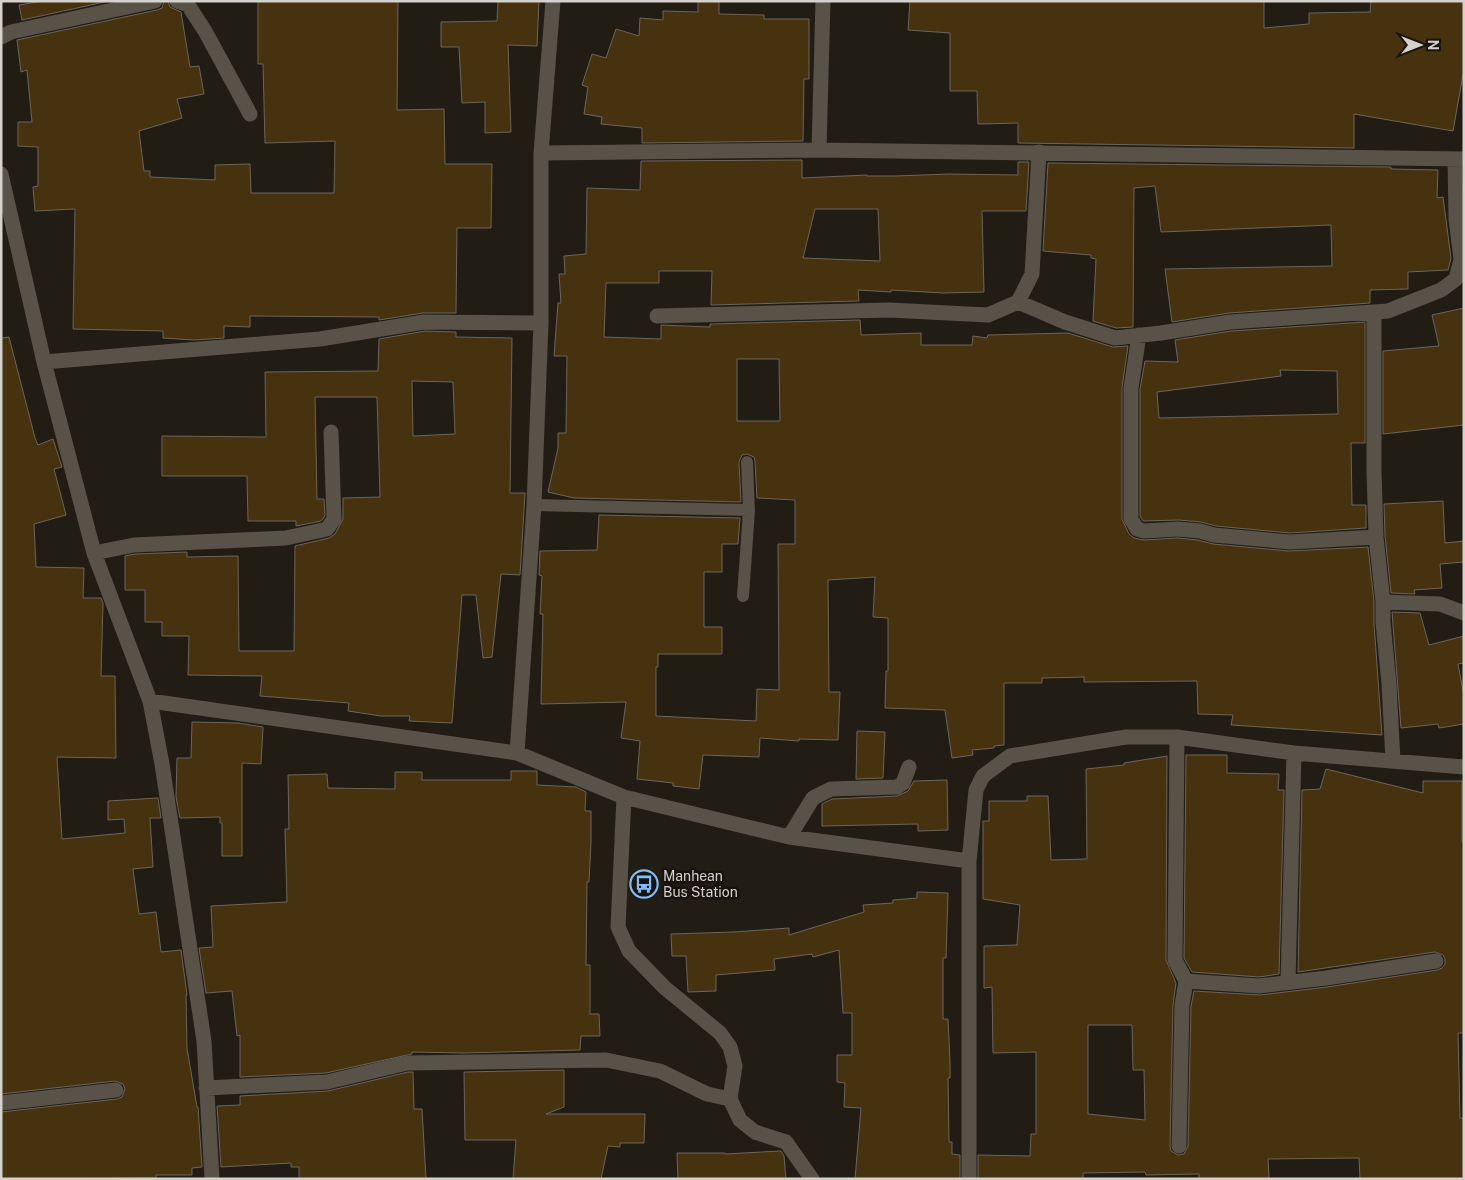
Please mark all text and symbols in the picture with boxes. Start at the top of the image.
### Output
north arrow [1395,20,1445,70]
text: N [1425,40,1441,50]
place label: Manhean Bus Station [663,868,738,900]
bus stop icon: Manhean Bus Station [629,869,659,899]

